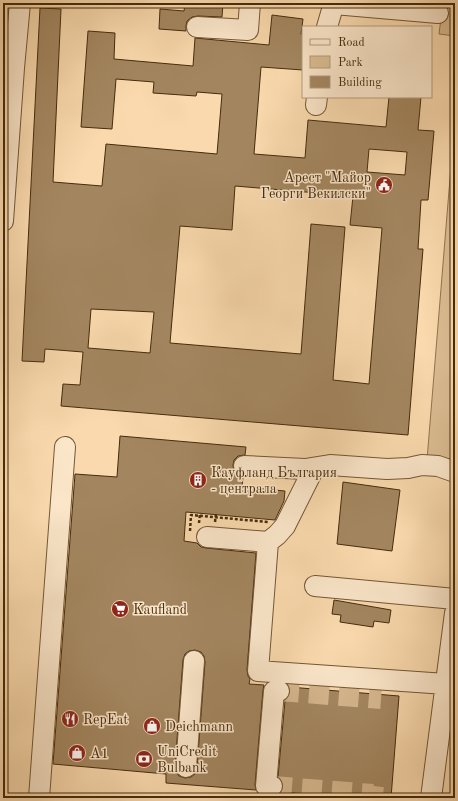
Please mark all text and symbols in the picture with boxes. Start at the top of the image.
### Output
legend [302,26,432,98]
text: Road [338,37,365,49]
text: Park [338,57,363,69]
text: Building [338,77,382,89]
place label: Арест "Майор Георги Векилски" [261,171,371,201]
public building icon: Арест "Майор Георги Векилски" [374,175,394,195]
place label: Кауфланд България - централа [211,466,337,496]
building icon: Кауфланд България - централа [188,470,208,490]
supermarket icon: Kaufland [110,599,130,619]
place label: Kaufland [133,603,187,617]
restaurant icon: RepEat [60,709,80,729]
place label: RepEat [83,713,128,727]
shop icon: Deichmann [142,716,162,736]
place label: Deichmann [165,720,233,734]
shop icon: A1 [67,743,87,763]
place label: UniCredit Bulbank [157,745,217,775]
place label: A1 [90,747,109,761]
bank icon: UniCredit Bulbank [134,749,154,769]

